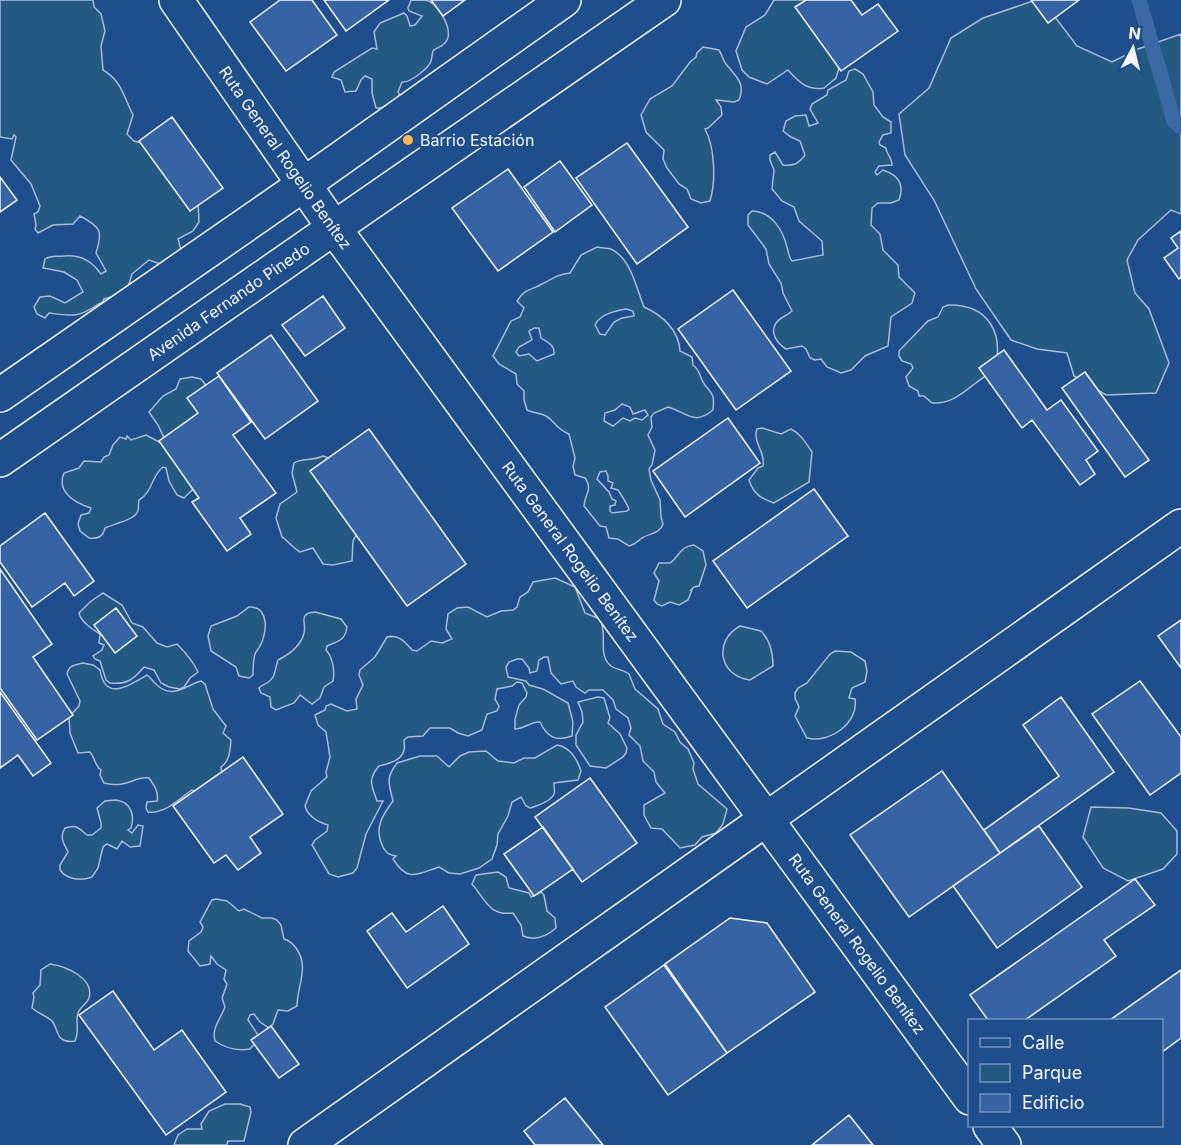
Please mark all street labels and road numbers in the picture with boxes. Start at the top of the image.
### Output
street label: Ruta General Rogelio Benítez [215,62,356,253]
street label: Avenida Fernando Pinedo [143,238,313,365]
street label: Ruta General Rogelio Benítez [498,457,643,646]
street label: Ruta General Rogelio Benítez [785,850,930,1038]

